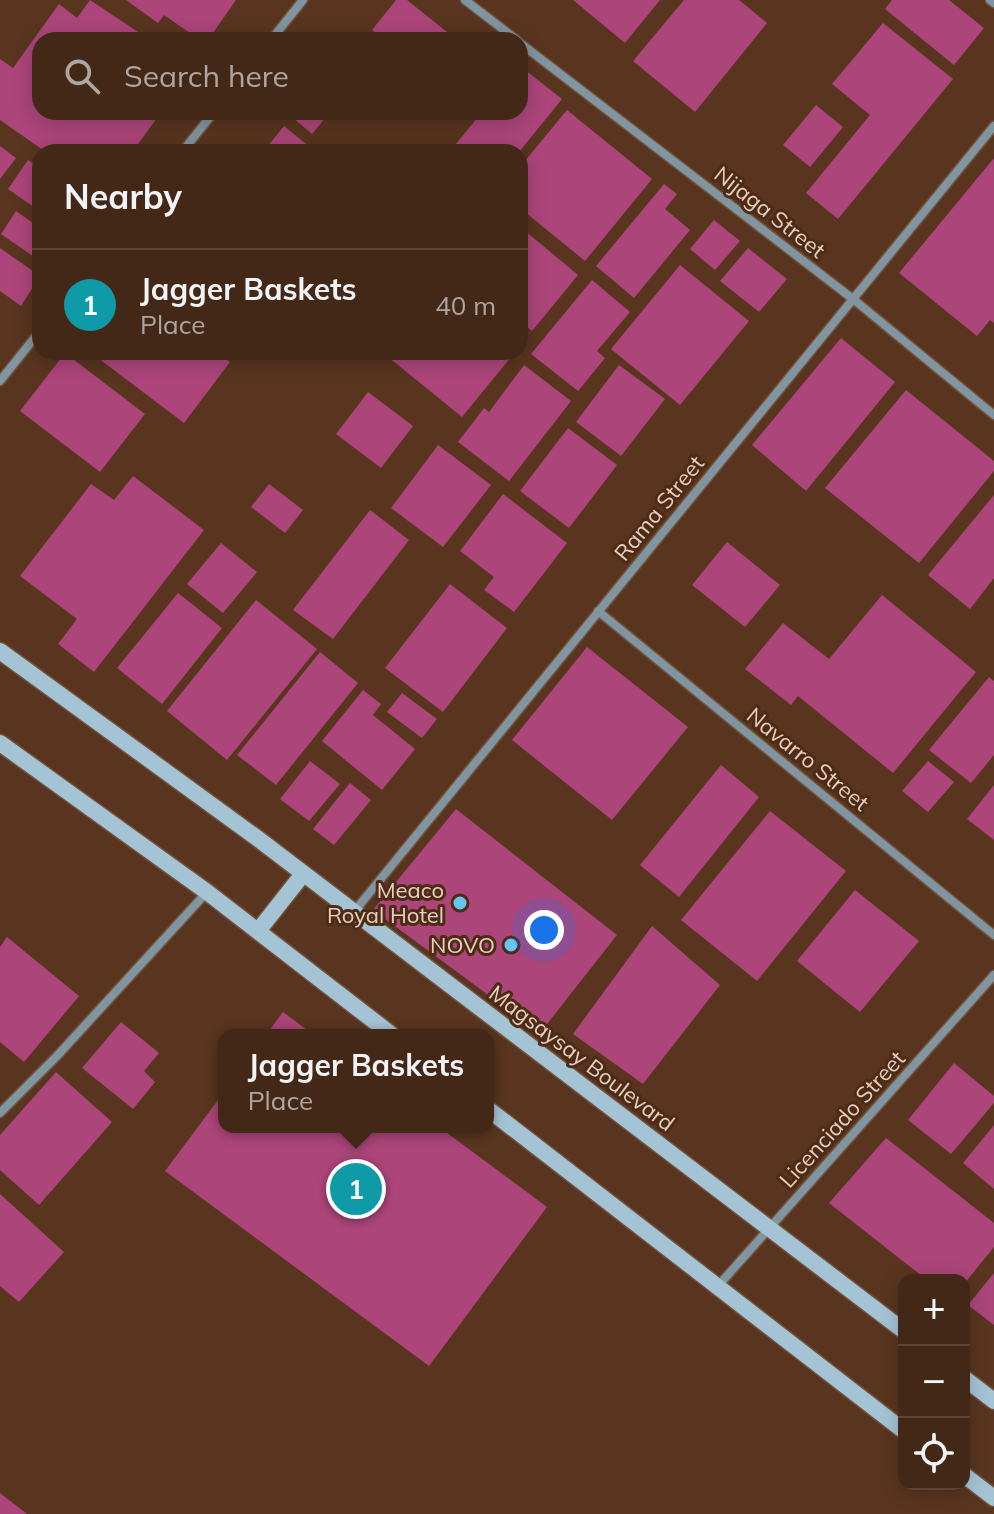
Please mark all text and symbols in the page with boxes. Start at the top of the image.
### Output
search box [32,32,528,120]
icon: search [60,54,104,98]
text: Search here [124,57,289,95]
street label: Nijaga Street [709,160,831,264]
text: Nearby [64,175,182,218]
text: Jagger Baskets [140,270,357,308]
text: 1 [82,289,98,322]
text: 40 m [435,289,496,322]
text: Place [140,308,205,341]
street label: Rama Street [608,449,710,566]
street label: Navarro Street [741,701,875,817]
place label: Meaco Royal Hotel [327,876,444,929]
marker: Meaco Royal Hotel [451,894,469,912]
your location [524,910,564,950]
place label: NOVO [430,931,495,959]
marker: NOVO [502,936,520,954]
street label: Magsaysay Boulevard [484,979,680,1137]
popup [218,1029,494,1133]
street label: Licenciado Street [773,1045,911,1193]
text: Jagger Baskets [248,1046,464,1084]
text: Place [248,1084,313,1117]
pin: 1 [330,1159,382,1219]
map controls [898,1274,970,1490]
button: + [898,1274,970,1346]
button: − [898,1346,970,1418]
button: locate [898,1418,970,1490]

